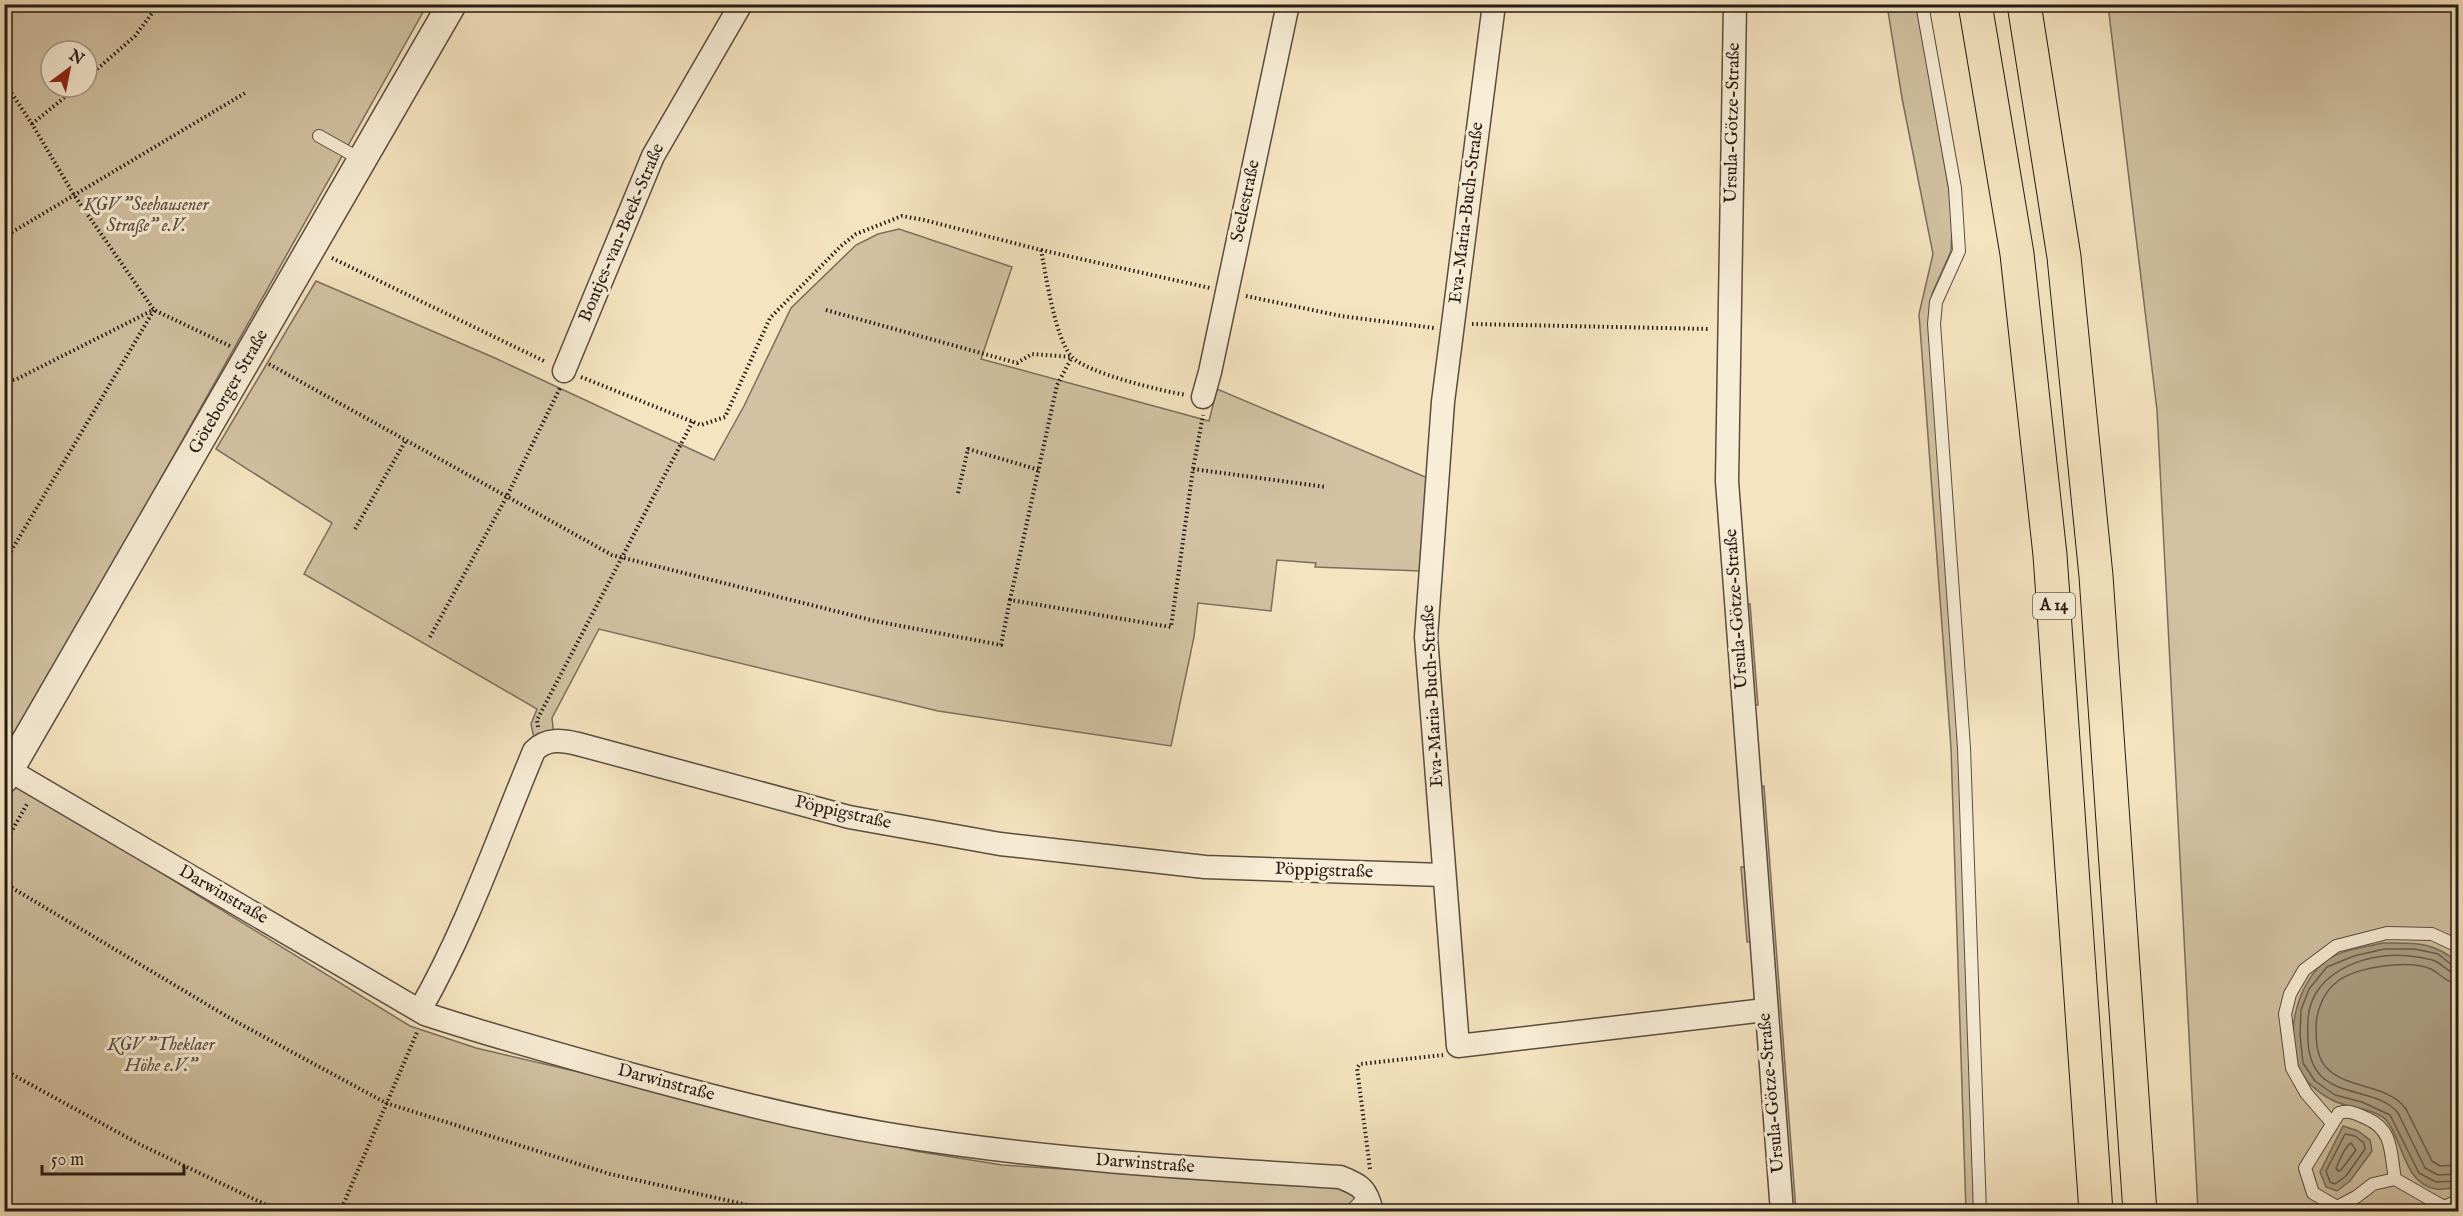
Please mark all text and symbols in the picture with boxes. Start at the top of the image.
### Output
north arrow [39,39,99,99]
street label: Ursula-Götze-Straße [1720,43,1746,203]
text: N [64,45,87,70]
street label: Eva-Maria-Buch-Straße [1444,121,1490,305]
street label: Bontjes-van-Beek-Straße [574,140,670,326]
street label: Seelestraße [1226,158,1266,244]
park label: KGV "Seehausener Straße" e.V. [82,194,209,238]
street label: Göteborger Straße [184,326,274,458]
street label: Ursula-Götze-Straße [1720,528,1754,690]
road number: A 14 [2033,593,2075,619]
street label: Eva-Maria-Buch-Straße [1417,604,1449,788]
street label: Pöppigstraße [793,791,893,835]
street label: Pöppigstraße [1275,858,1373,884]
street label: Darwinstraße [174,860,272,930]
street label: Ursula-Götze-Straße [1754,1012,1790,1174]
park label: KGV "Theklaer Höhe e.V." [106,1034,215,1078]
street label: Darwinstraße [615,1059,717,1107]
scale bar [42,1138,184,1176]
text: 50 m [51,1149,84,1172]
street label: Darwinstraße [1095,1149,1195,1179]

